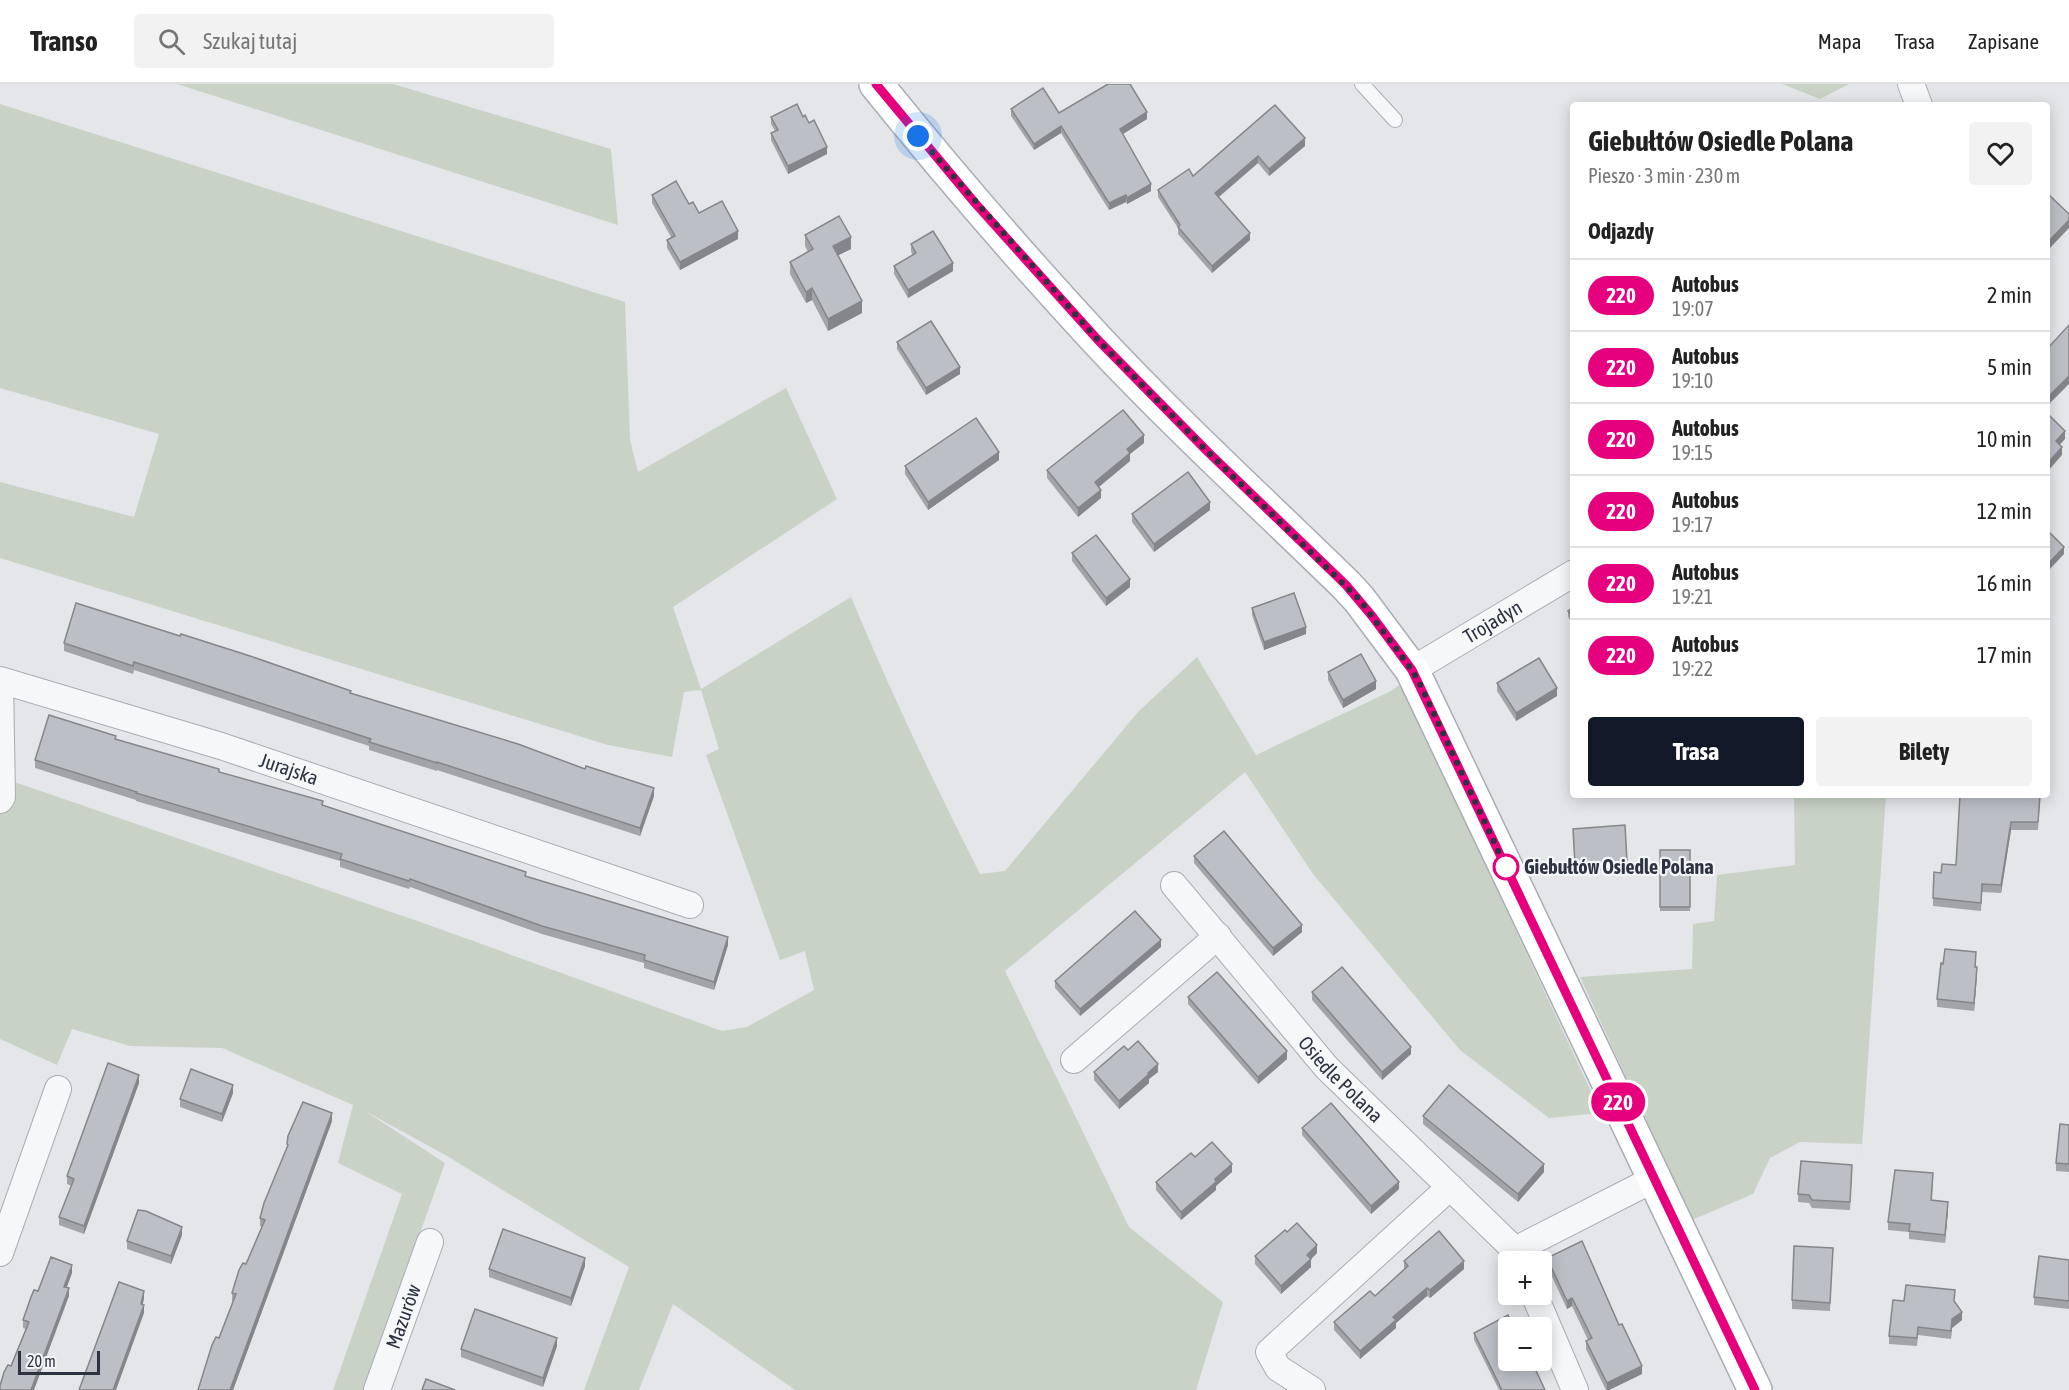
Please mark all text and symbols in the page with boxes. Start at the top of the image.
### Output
search box [134,14,554,68]
text: Transo [30,25,98,57]
icon: search [155,25,188,58]
text: Szukaj tutaj [203,28,297,54]
text: Mapa [1818,29,1861,53]
text: Trasa [1894,29,1935,53]
text: Zapisane [1968,29,2039,53]
your location [903,121,933,151]
button: heart [1969,122,2032,185]
text: Giebułtów Osiedle Polana [1588,125,1853,157]
text: Pieszo · 3 min · 230 m [1588,164,1740,187]
text: Odjazdy [1588,218,1654,244]
text: Autobus [1672,271,1739,297]
text: 2 min [1987,282,2032,308]
text: 220 [1606,283,1636,307]
text: 19:07 [1672,297,1714,320]
text: Autobus [1672,343,1739,369]
text: 5 min [1987,354,2032,380]
text: 220 [1606,355,1636,379]
text: 19:10 [1672,369,1713,392]
text: Autobus [1672,415,1739,441]
text: 10 min [1977,426,2032,452]
text: 220 [1606,427,1636,451]
text: 19:15 [1672,441,1713,464]
text: Autobus [1672,487,1739,513]
text: 12 min [1977,498,2032,524]
text: 220 [1606,499,1636,523]
text: 19:17 [1672,513,1713,536]
text: Autobus [1672,559,1739,585]
text: 16 min [1977,570,2032,596]
text: 220 [1606,571,1636,595]
text: 19:21 [1672,585,1713,608]
street label: Trojadyn [1459,595,1526,648]
text: Autobus [1672,631,1739,657]
text: 17 min [1977,642,2032,668]
text: 220 [1606,643,1636,667]
text: 19:22 [1672,657,1713,680]
button: Trasa [1588,717,1804,786]
button: Bilety [1816,717,2032,786]
street label: Jurajska [257,748,322,789]
marker: Giebułtów Osiedle Polana [1493,854,1519,880]
place label: Giebułtów Osiedle Polana [1524,855,1713,878]
street label: Osiedle Polana [1294,1031,1388,1127]
line badge: 220 [1584,1082,1652,1122]
text: 220 [1603,1090,1633,1114]
map controls [1498,1251,1552,1371]
button: + [1498,1251,1552,1305]
street label: Mazurów [381,1281,425,1352]
button: − [1498,1317,1552,1371]
scale bar [18,1348,100,1376]
text: 20 m [27,1352,56,1370]

